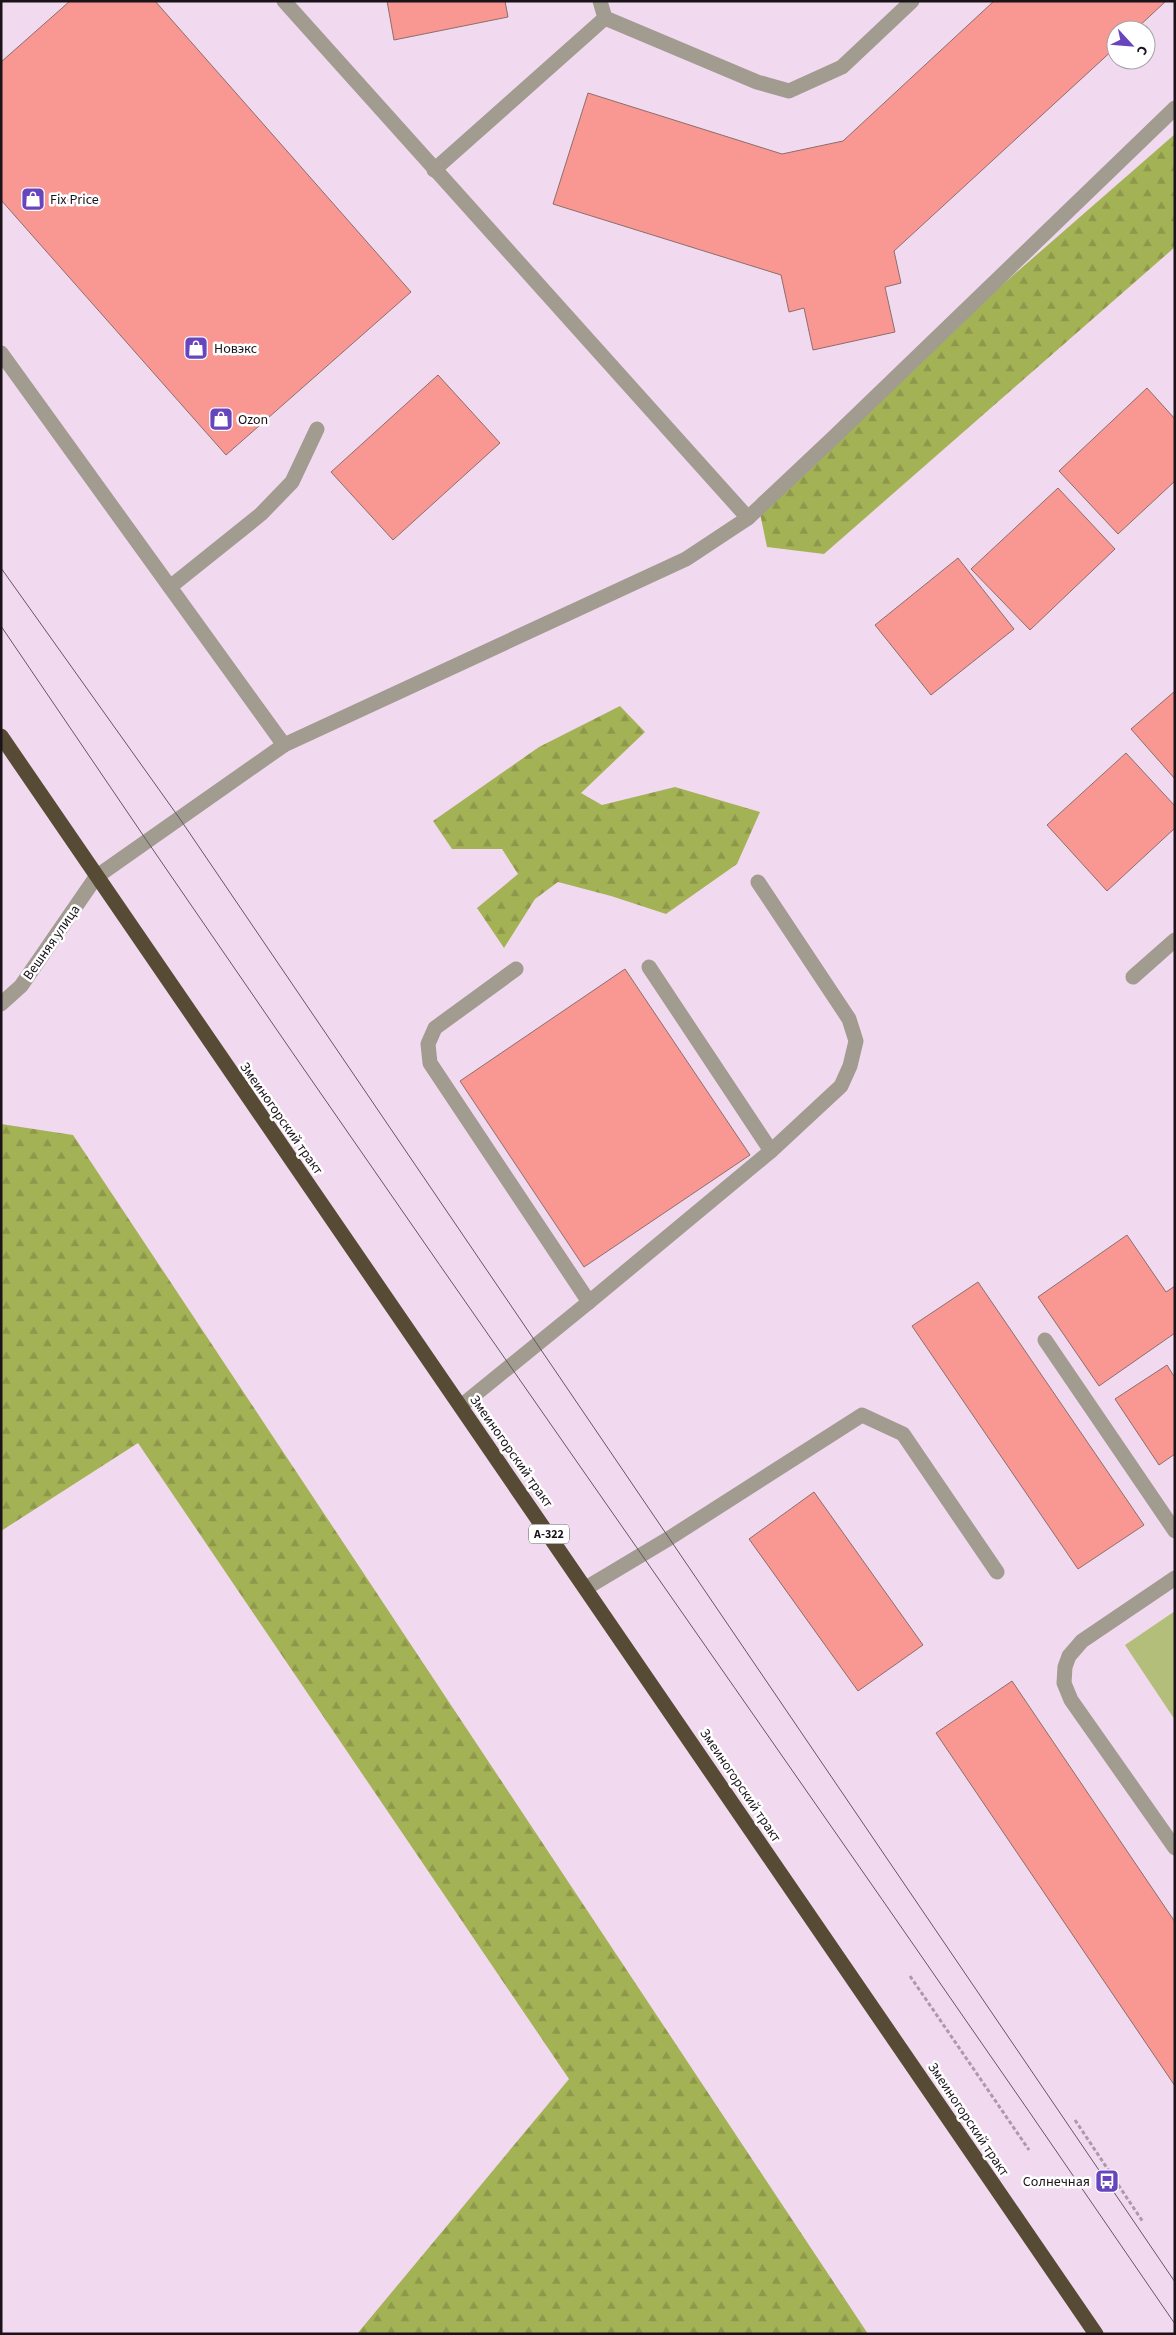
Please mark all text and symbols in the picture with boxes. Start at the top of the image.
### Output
north arrow [1106,20,1156,70]
text: С [1131,42,1153,58]
shop icon: Fix Price [20,186,46,212]
place label: Fix Price [50,190,99,210]
shop icon: Новэкс [183,335,209,361]
place label: Новэкс [214,339,258,359]
shop icon: Ozon [208,406,234,432]
place label: Ozon [238,410,268,430]
street label: Вешняя улица [19,901,85,984]
street label: Змеиногорский тракт [235,1058,328,1179]
street label: Змеиногорский тракт [465,1391,558,1512]
road number: А-322 [529,1525,569,1544]
street label: Змеиногорский тракт [695,1725,786,1847]
street label: Змеиногорский тракт [923,2059,1014,2181]
bus stop icon: Солнечная [1094,2168,1120,2194]
place label: Солнечная [1023,2172,1090,2192]

